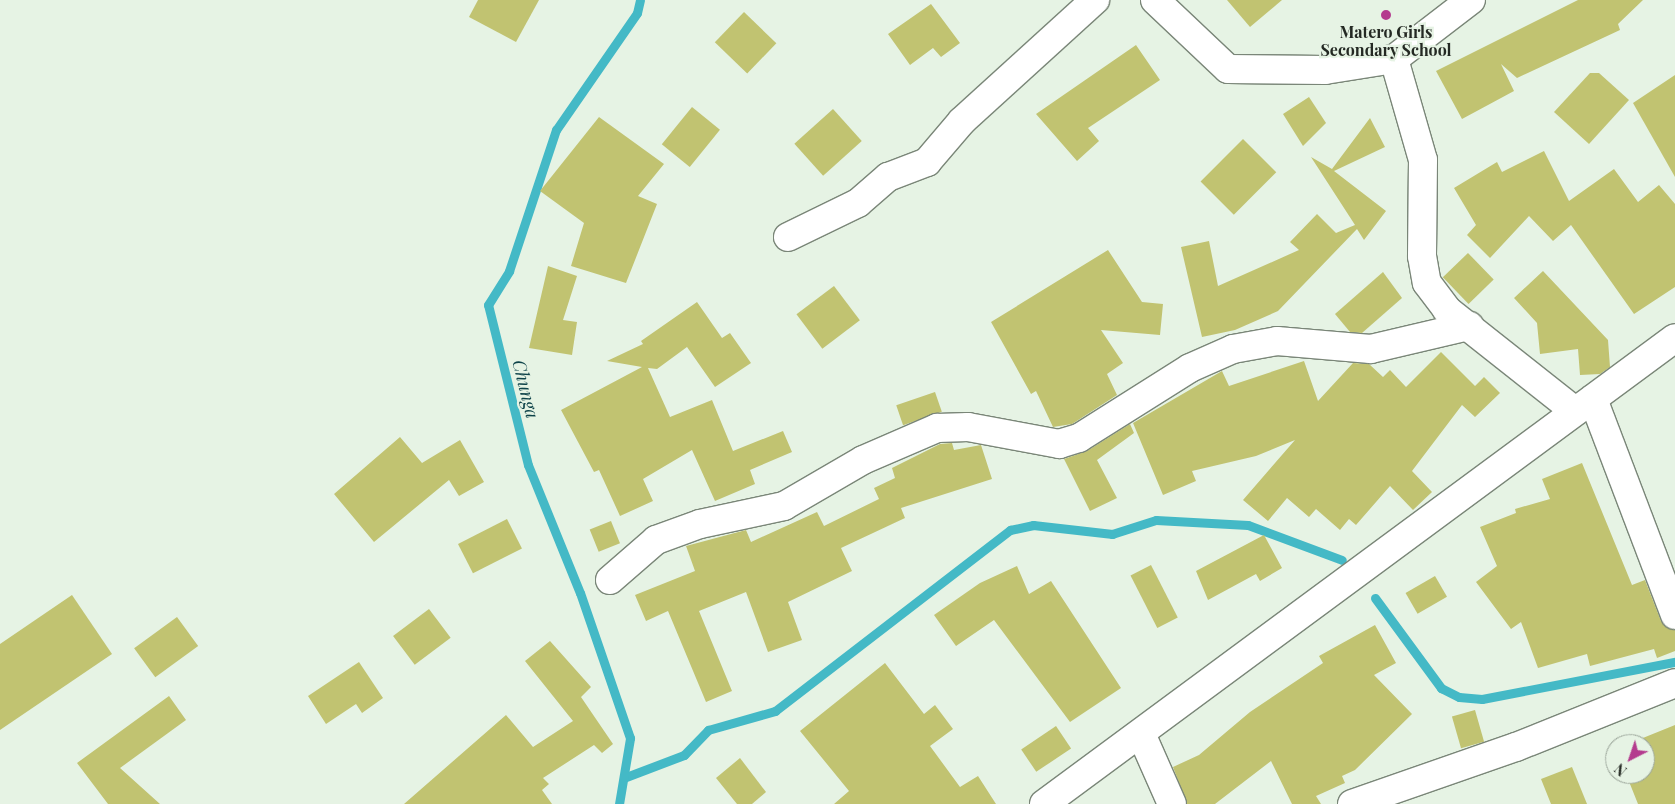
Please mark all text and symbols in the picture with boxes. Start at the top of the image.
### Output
marker: Matero Girls Secondary School [1380,9,1392,21]
place label: Matero Girls Secondary School [1320,22,1452,60]
water label: Chunga [508,357,544,421]
north arrow [1605,734,1655,784]
text: N [1610,759,1631,780]

